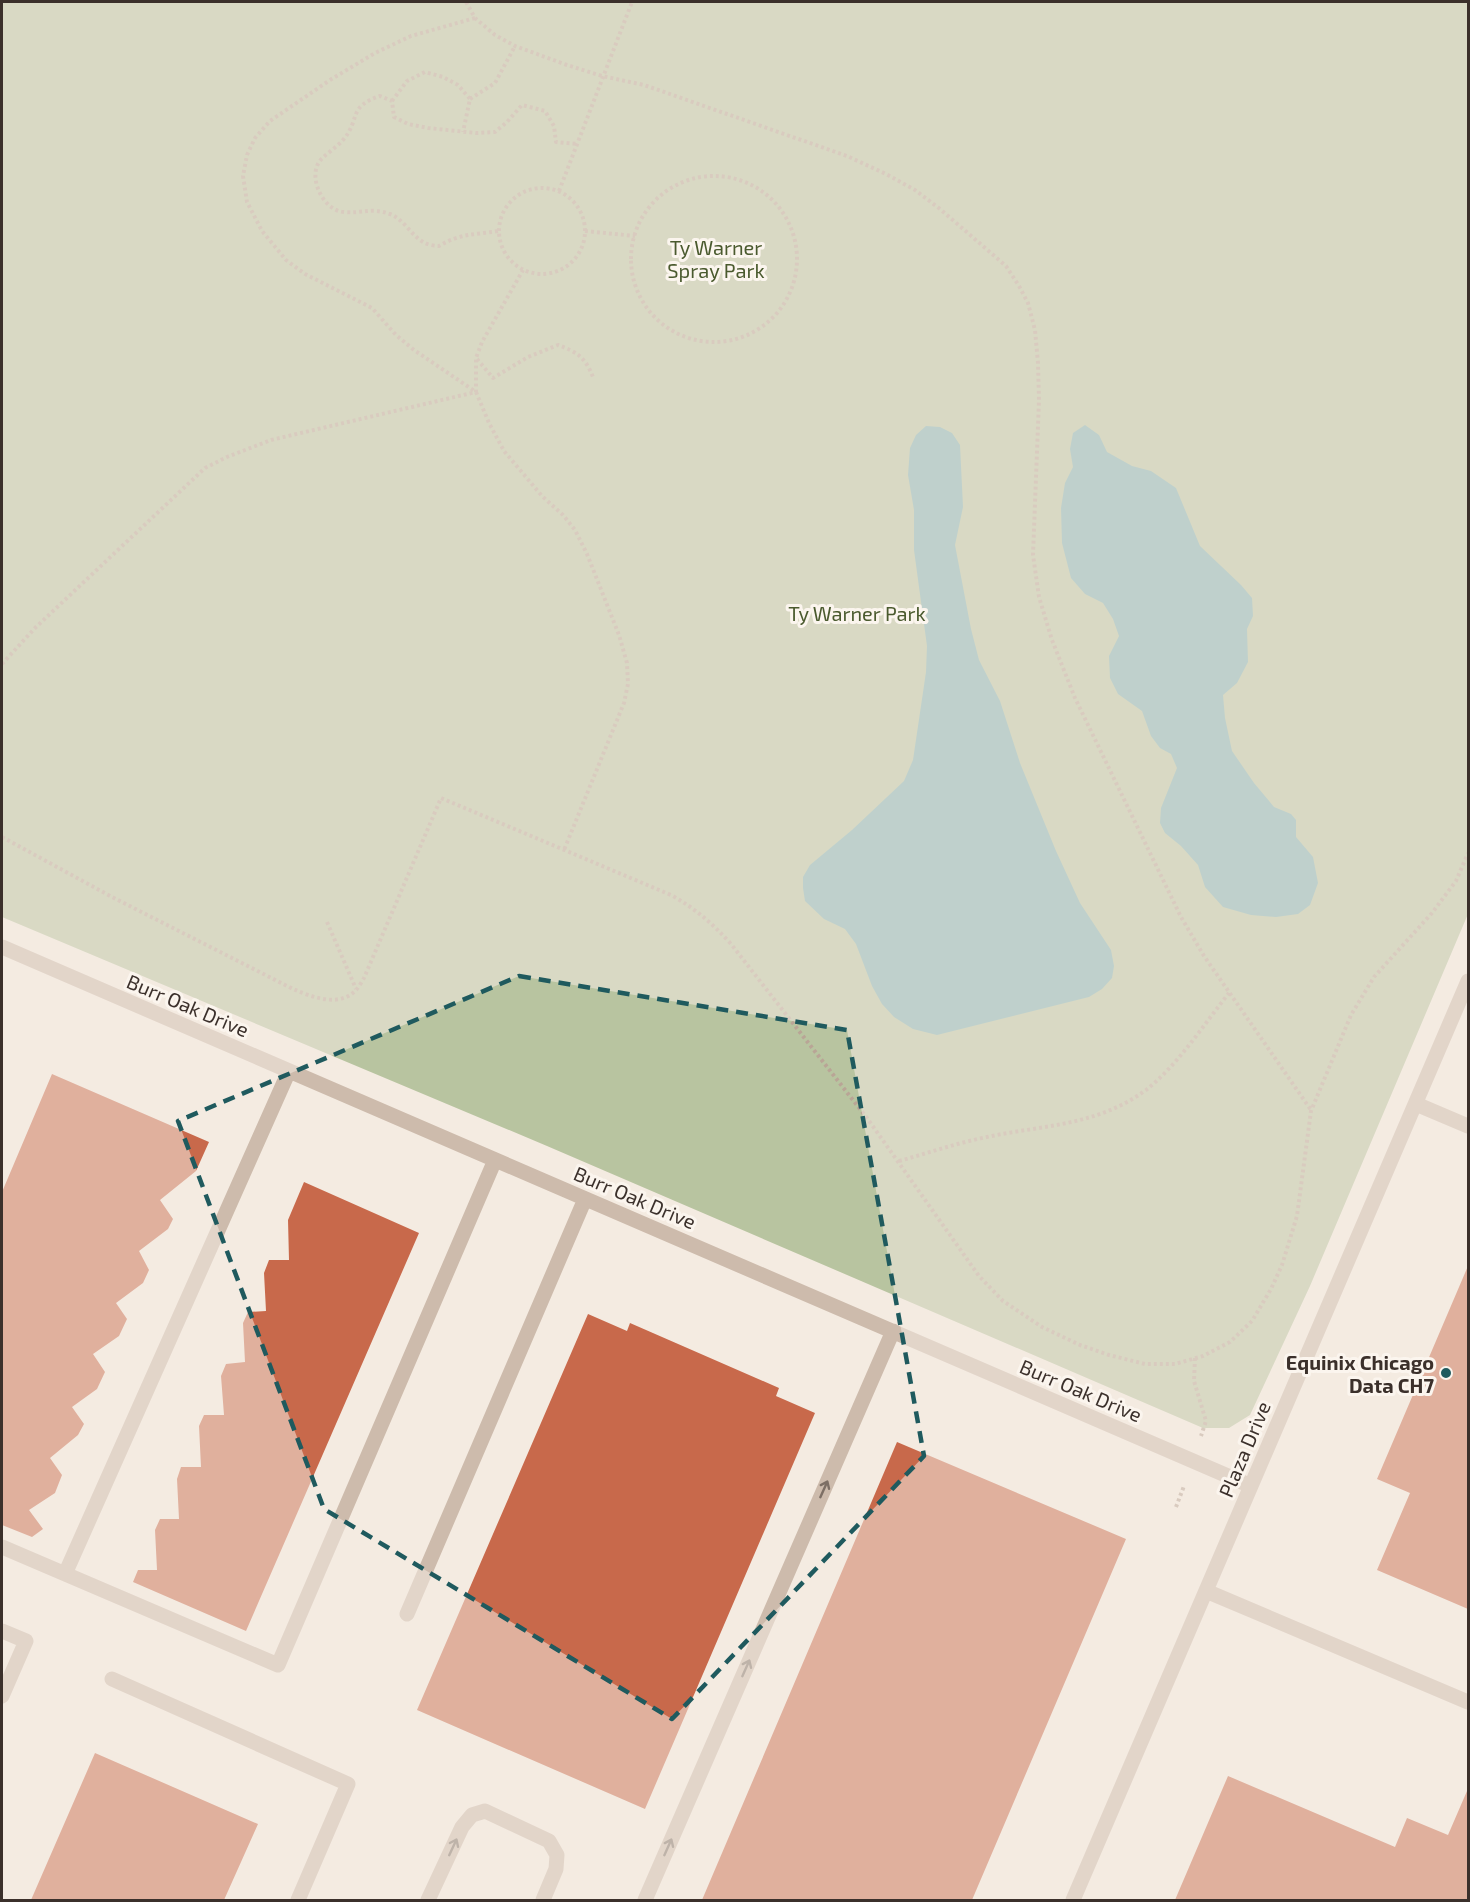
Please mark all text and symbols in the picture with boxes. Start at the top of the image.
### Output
park label: Ty Warner Spray Park [667,235,765,282]
park label: Ty Warner Park [788,601,926,625]
street label: Burr Oak Drive [123,969,253,1041]
street label: Burr Oak Drive [570,1161,700,1233]
place label: Equinix Chicago Data CH7 [1286,1350,1434,1397]
street label: Burr Oak Drive [1016,1354,1146,1426]
marker: Equinix Chicago Data CH7 [1439,1366,1453,1380]
street label: Plaza Drive [1213,1397,1275,1501]
one-way arrow [819,1481,830,1499]
one-way arrow [742,1659,753,1677]
one-way arrow [663,1838,675,1856]
one-way arrow [447,1839,459,1857]

